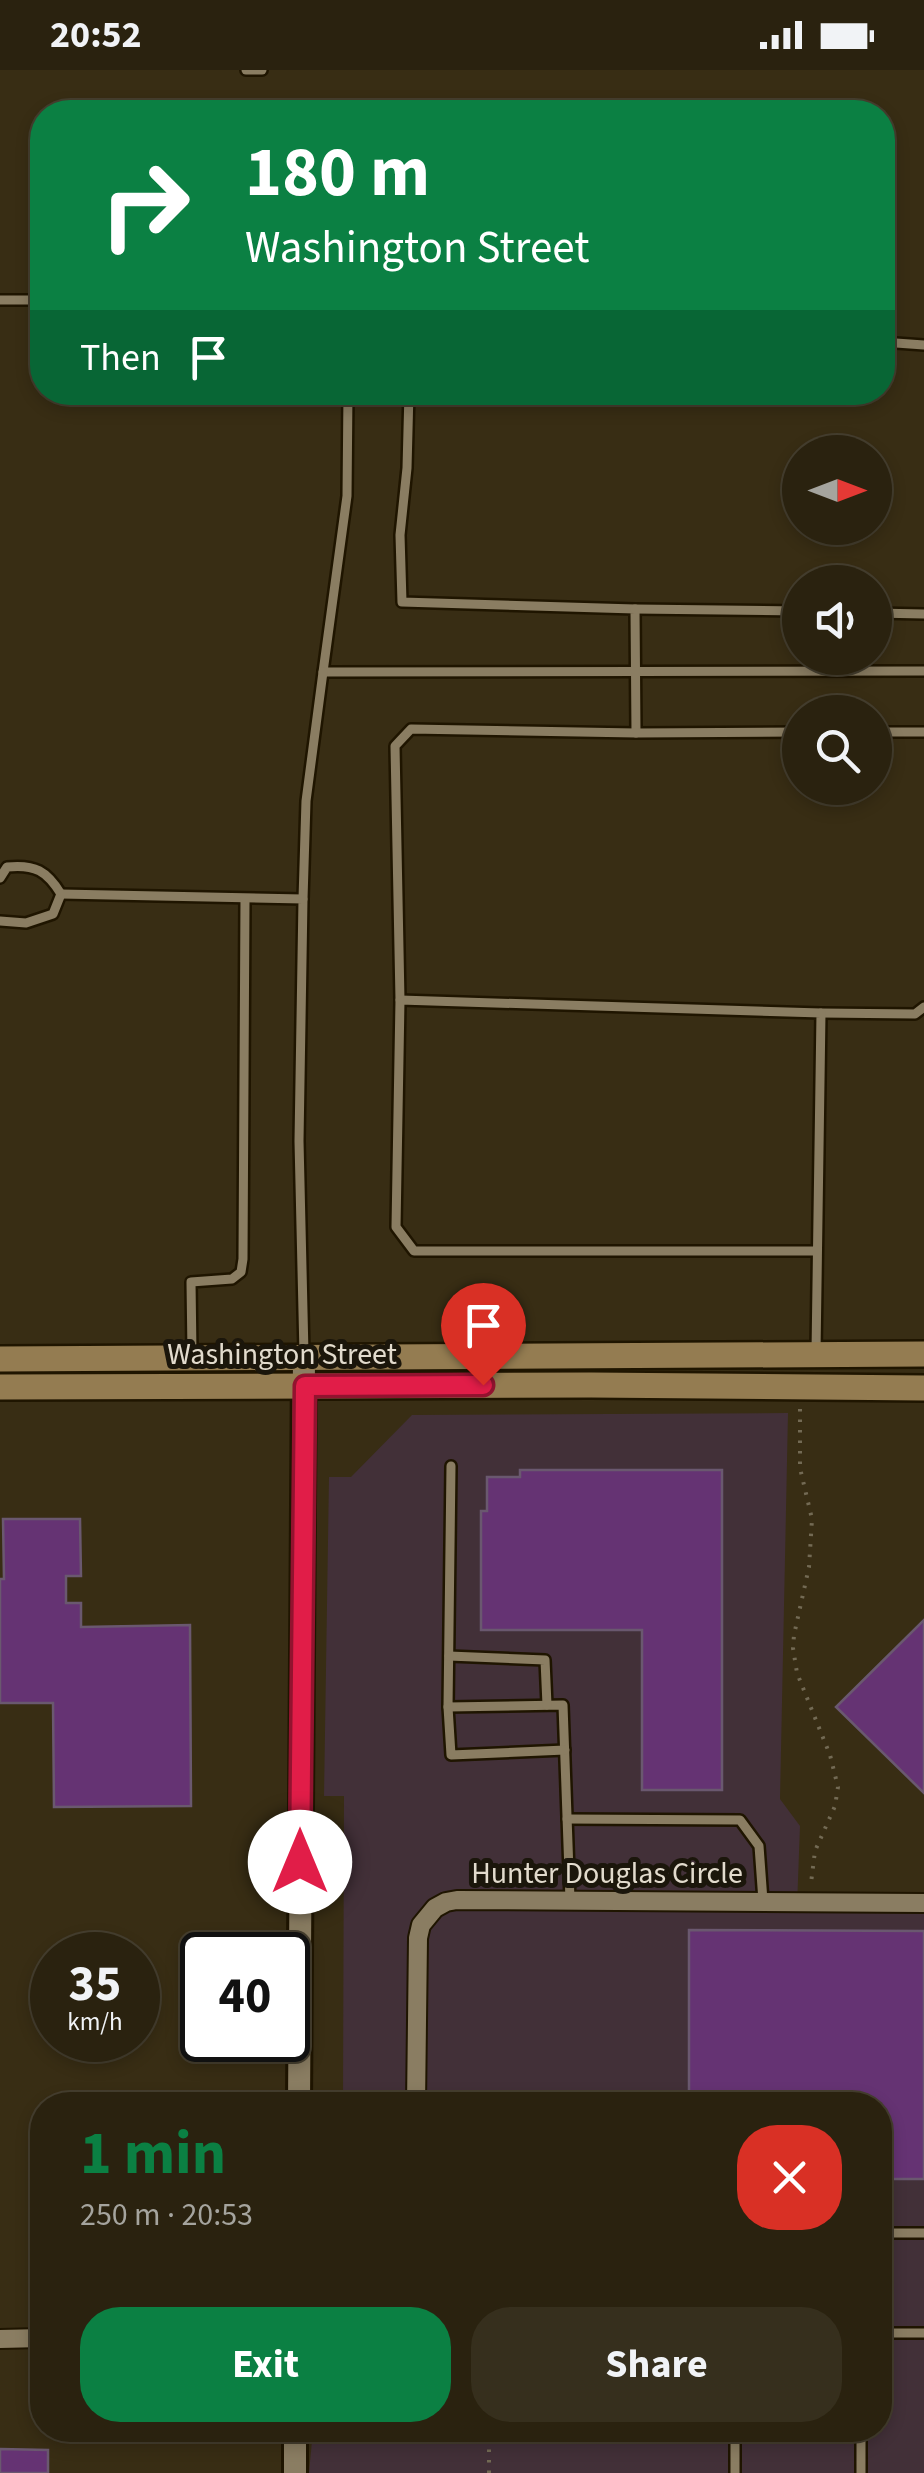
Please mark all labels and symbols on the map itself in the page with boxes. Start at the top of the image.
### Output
north arrow [782,435,892,545]
pin [441,1283,526,1386]
street label: Washington Street [167,1333,397,1376]
position arrow [248,1810,352,1914]
street label: Hunter Douglas Circle [471,1852,743,1895]
speed limit sign: 40 [180,1932,310,2062]

